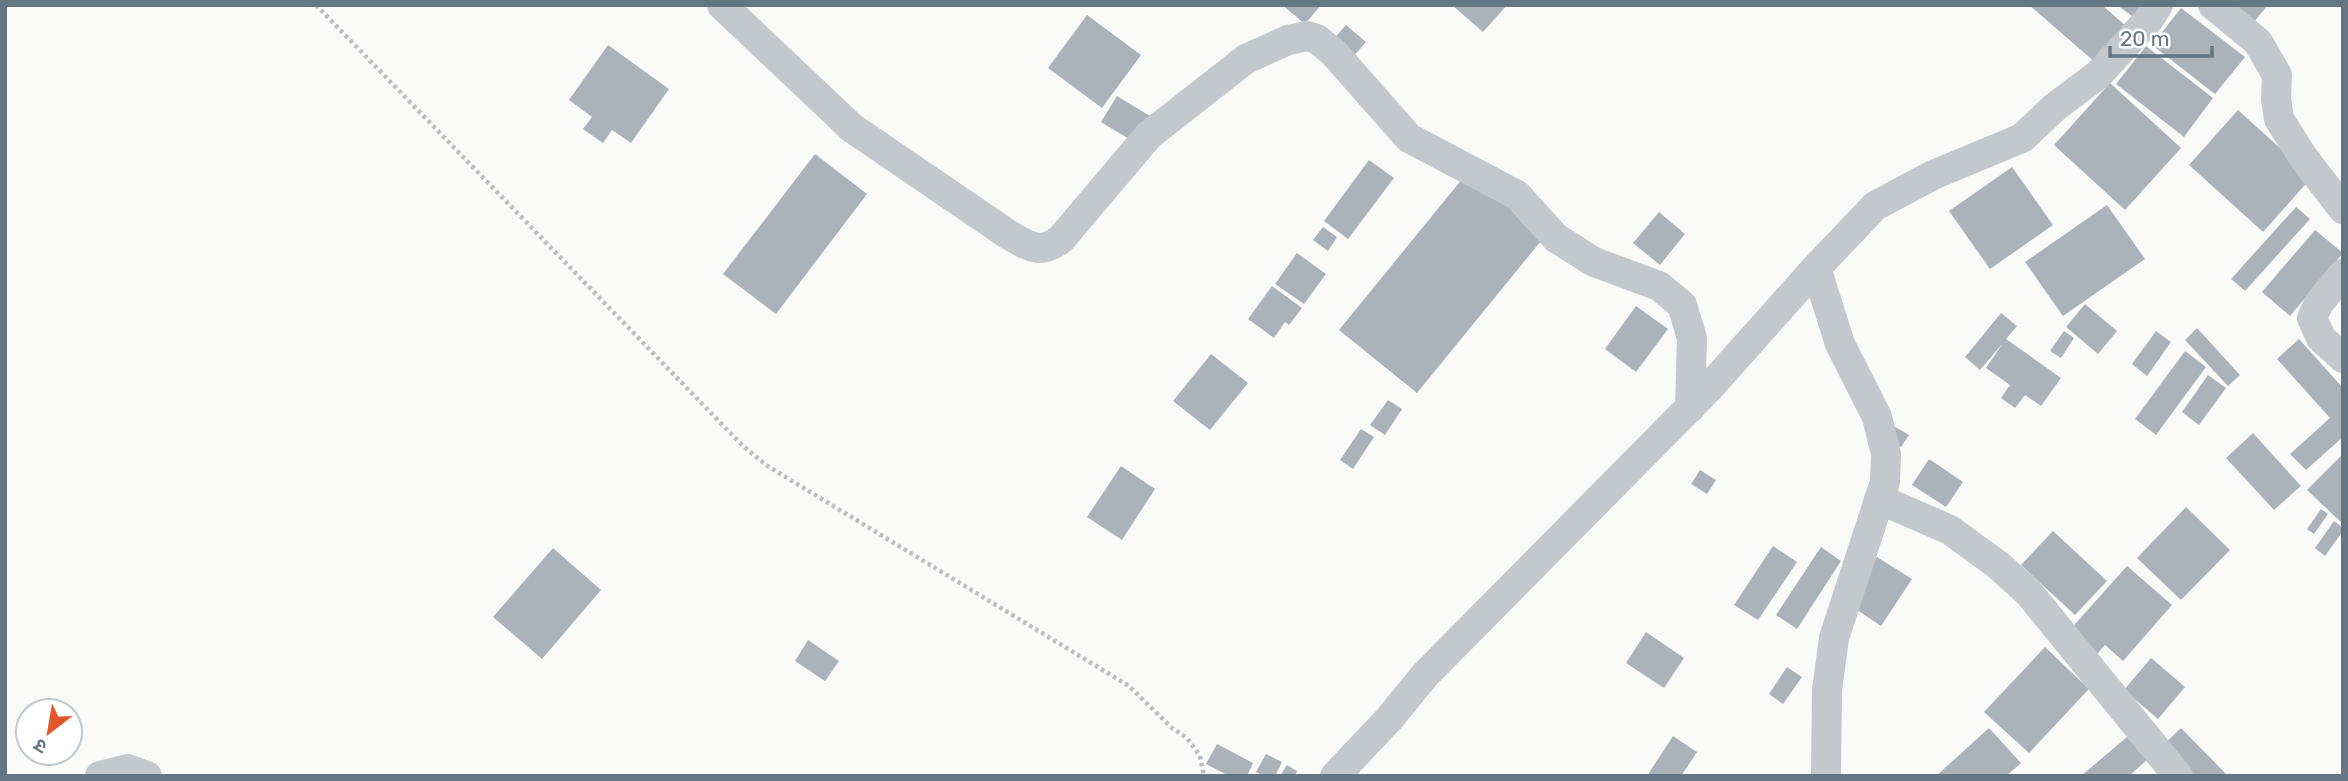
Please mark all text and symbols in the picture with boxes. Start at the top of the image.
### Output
scale bar [2110,14,2212,58]
text: 20 m [2120,26,2169,51]
north arrow [14,697,84,767]
text: उ [29,733,51,759]

